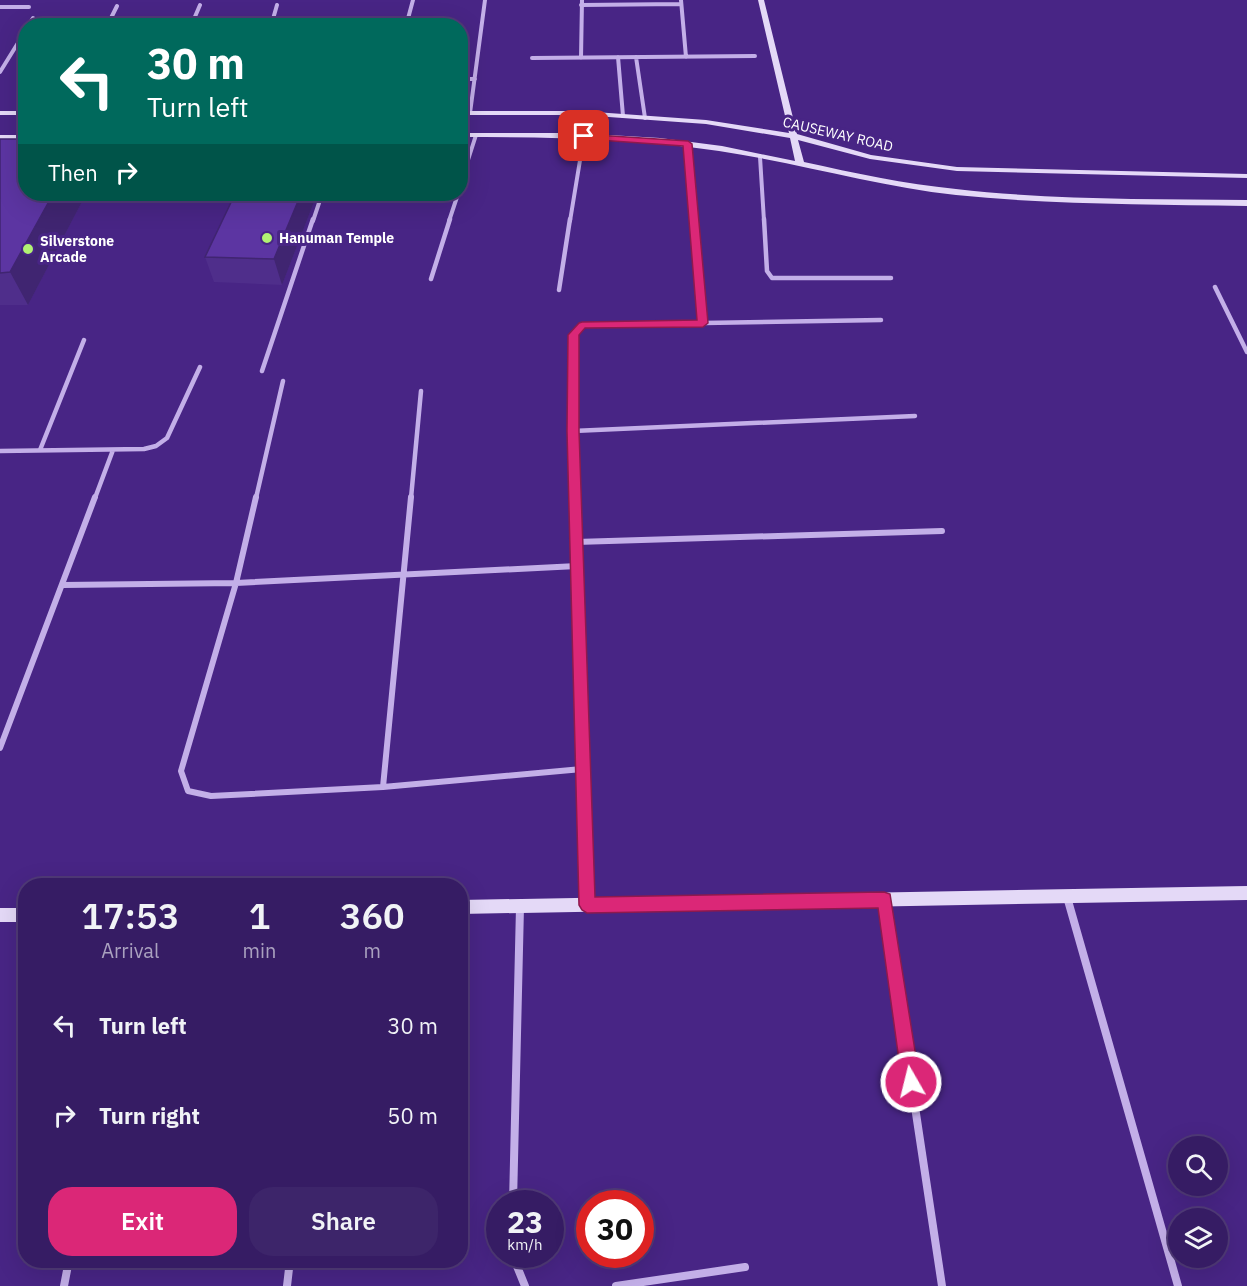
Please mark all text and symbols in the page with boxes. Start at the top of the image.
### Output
text: 30 m [147,36,245,91]
icon: left [48,42,126,120]
text: Turn left [147,89,248,124]
pin [558,110,609,161]
street label: CAUSEWAY ROAD [781,113,895,155]
icon: arrive [567,119,600,152]
icon: right [110,156,143,189]
text: Then [48,158,98,187]
place label: Hanuman Temple [279,229,394,247]
marker: Hanuman Temple [260,231,274,245]
place label: Silverstone Arcade [40,232,114,266]
marker: Silverstone Arcade [21,242,35,256]
text: 17:53 [81,892,179,939]
text: 1 [249,892,270,939]
text: 360 [340,892,405,939]
text: Arrival [101,937,159,964]
text: min [243,937,276,964]
text: m [363,937,381,964]
icon: left [48,1009,81,1042]
text: Turn left [99,1011,187,1040]
text: 30 m [387,1011,438,1040]
position arrow [879,1050,943,1114]
icon: right [48,1099,81,1132]
text: Turn right [99,1101,200,1130]
text: 50 m [387,1101,438,1130]
map controls [1168,1136,1228,1268]
button: search [1168,1136,1228,1196]
button: Exit [48,1187,237,1256]
button: Share [249,1187,438,1256]
speed limit sign: 30 [576,1190,654,1268]
text: 23 [507,1202,543,1241]
button: layers [1168,1208,1228,1268]
text: km/h [507,1235,543,1254]

